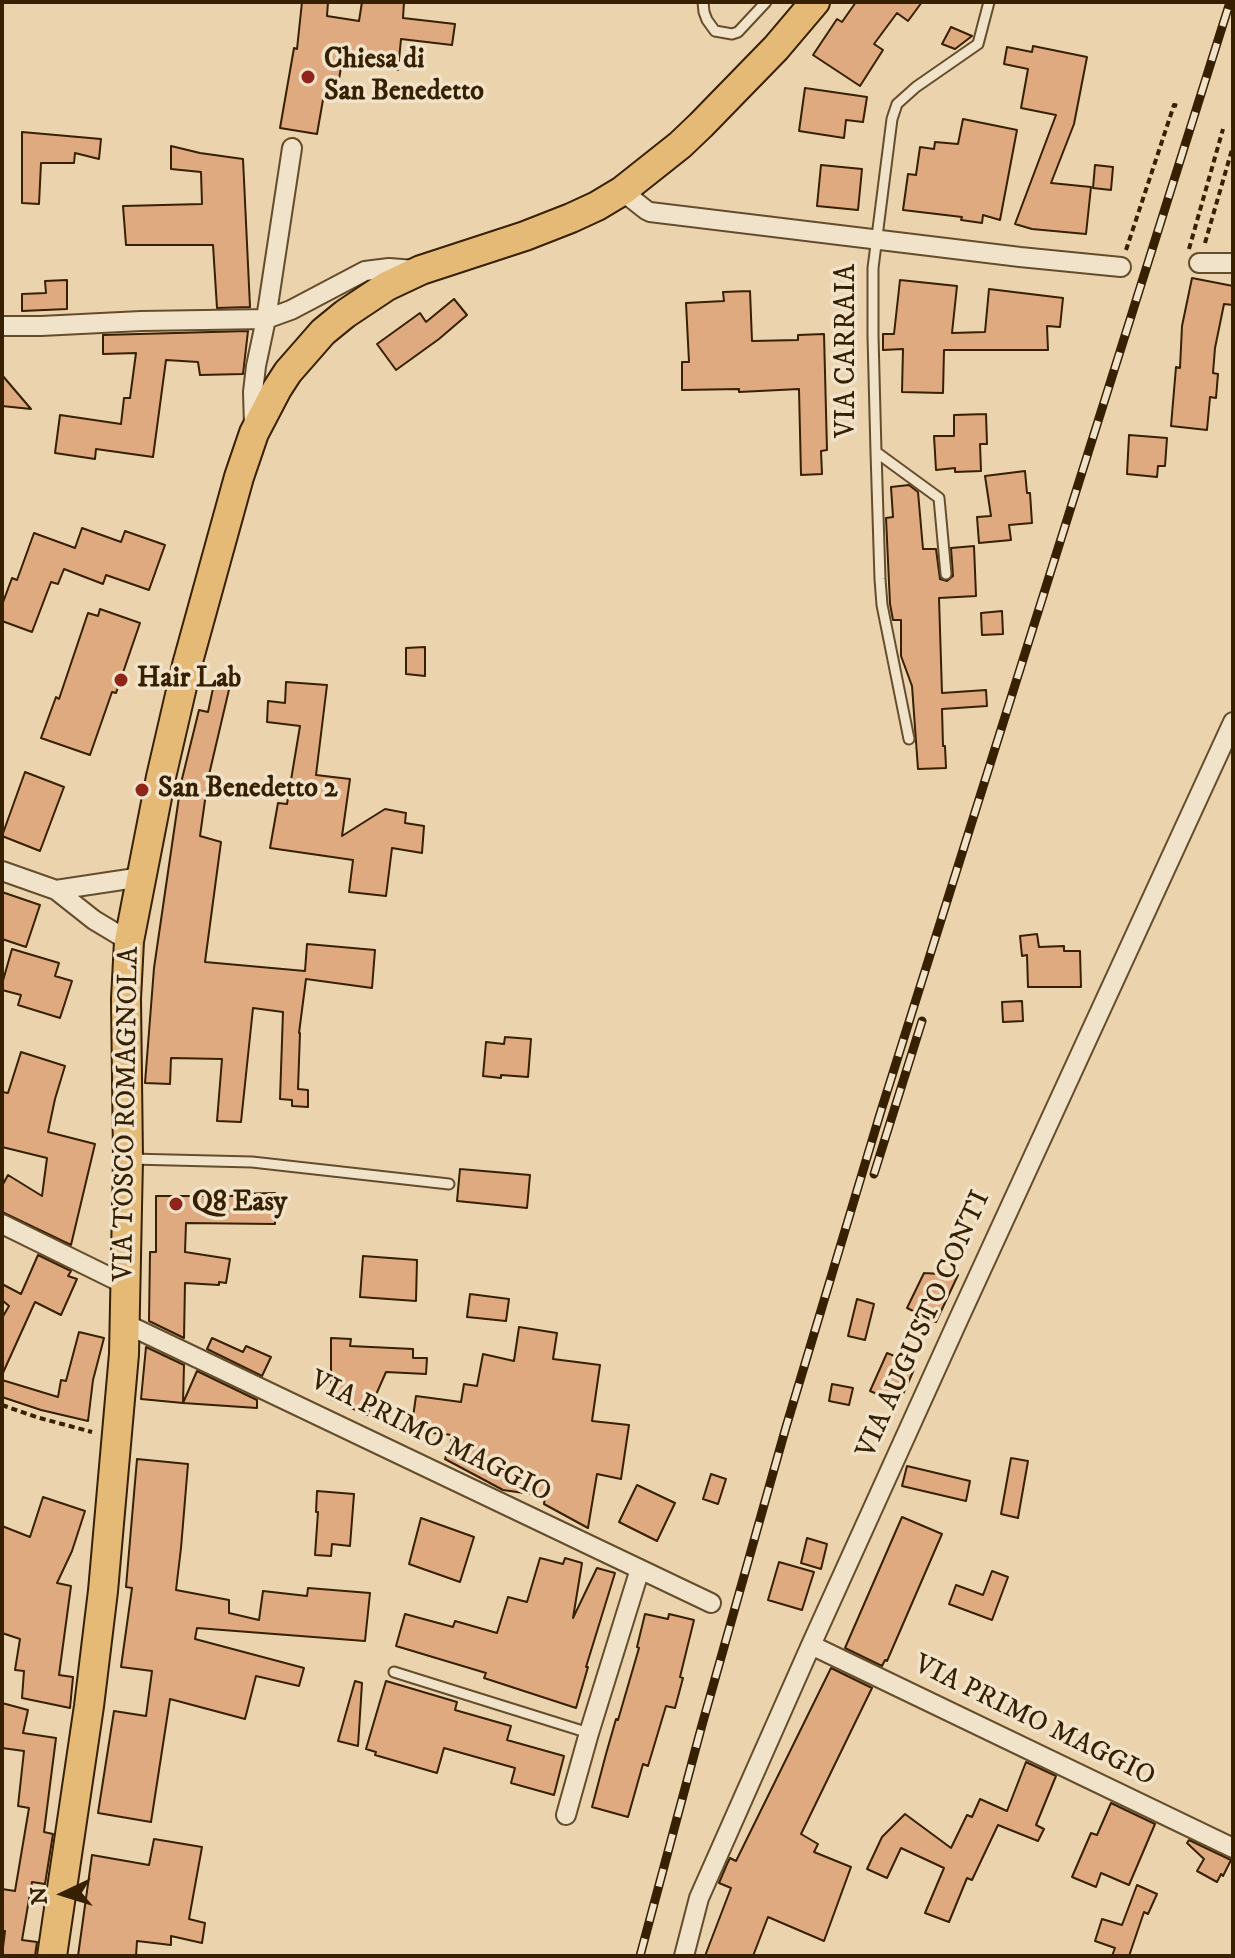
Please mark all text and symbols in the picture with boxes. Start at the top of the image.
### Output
place label: Chiesa di San Benedetto [324,44,484,110]
marker: Chiesa di San Benedetto [299,68,317,86]
street label: VIA CARRAIA [831,264,865,438]
place label: Hair Lab [137,663,241,697]
marker: Hair Lab [112,671,130,689]
place label: San Benedetto 2 [158,773,338,807]
marker: San Benedetto 2 [133,781,151,799]
street label: VIA TOSCO ROMAGNOLA [108,946,148,1282]
street label: VIA AUGUSTO CONTI [851,1186,999,1464]
place label: Q8 Easy [192,1187,287,1221]
marker: Q8 Easy [167,1195,185,1213]
street label: VIA PRIMO MAGGIO [304,1365,556,1511]
street label: VIA PRIMO MAGGIO [908,1649,1160,1795]
north arrow [24,1854,104,1934]
text: N [25,1886,54,1906]

